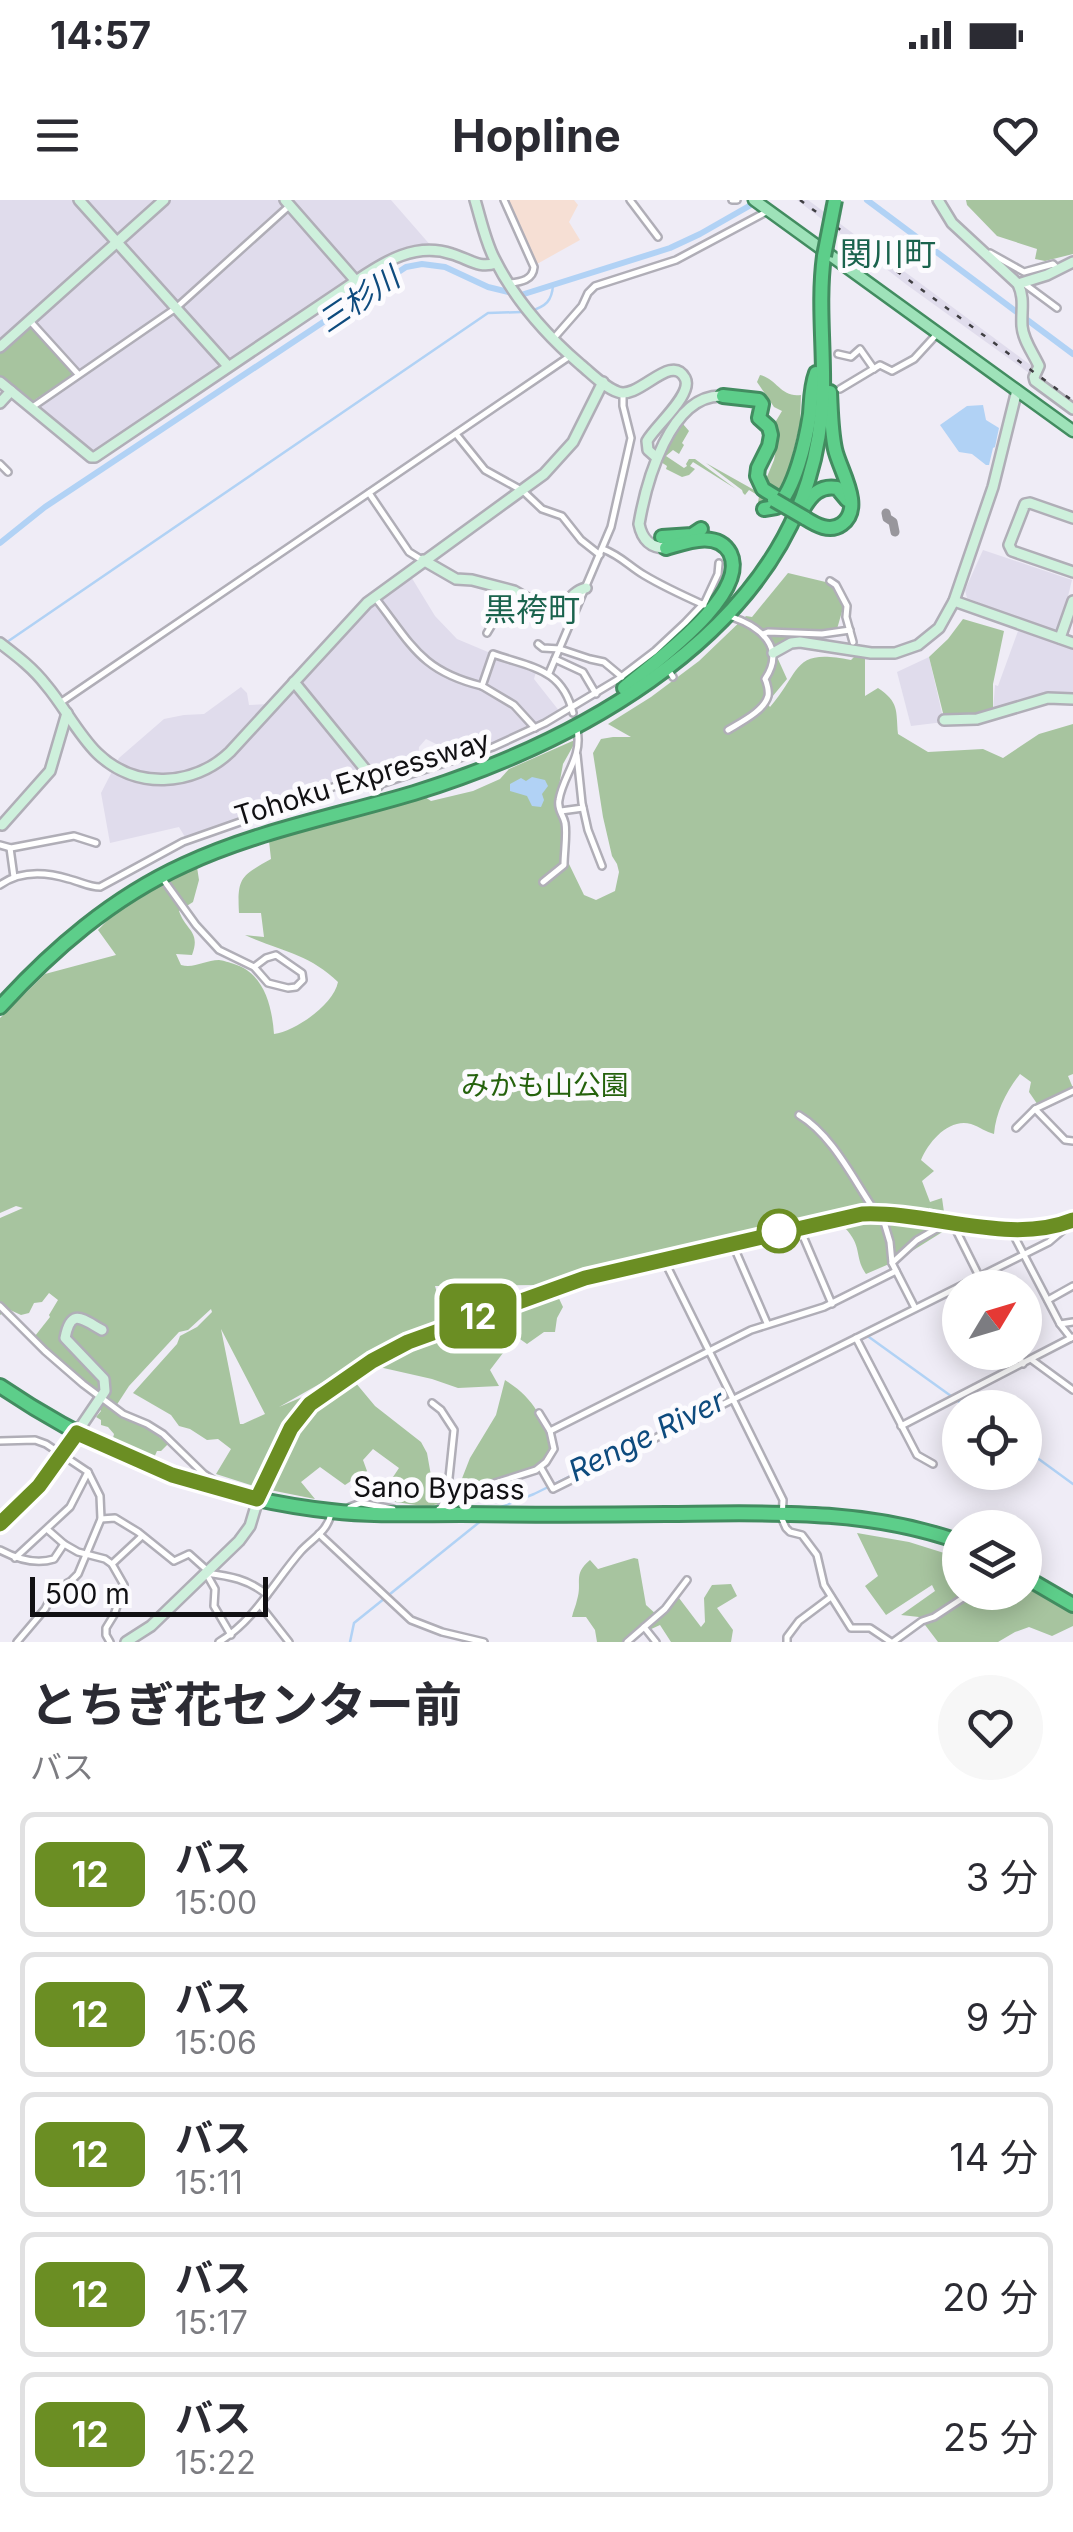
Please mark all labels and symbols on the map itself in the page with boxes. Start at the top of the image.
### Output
district label: 関川町 [840,234,936,273]
water label: 三杉川 [311,257,408,339]
district label: 黒袴町 [484,590,580,629]
street label: Tohoku Expressway [230,723,494,833]
park label: みかも山公園 [461,1068,629,1102]
unlabelled marker [758,1210,800,1252]
north arrow [942,1270,1042,1370]
line badge: 12 [433,1284,523,1348]
water label: Renge River [563,1381,731,1488]
street label: Sano Bypass [353,1470,525,1506]
scale bar [30,1572,268,1616]

